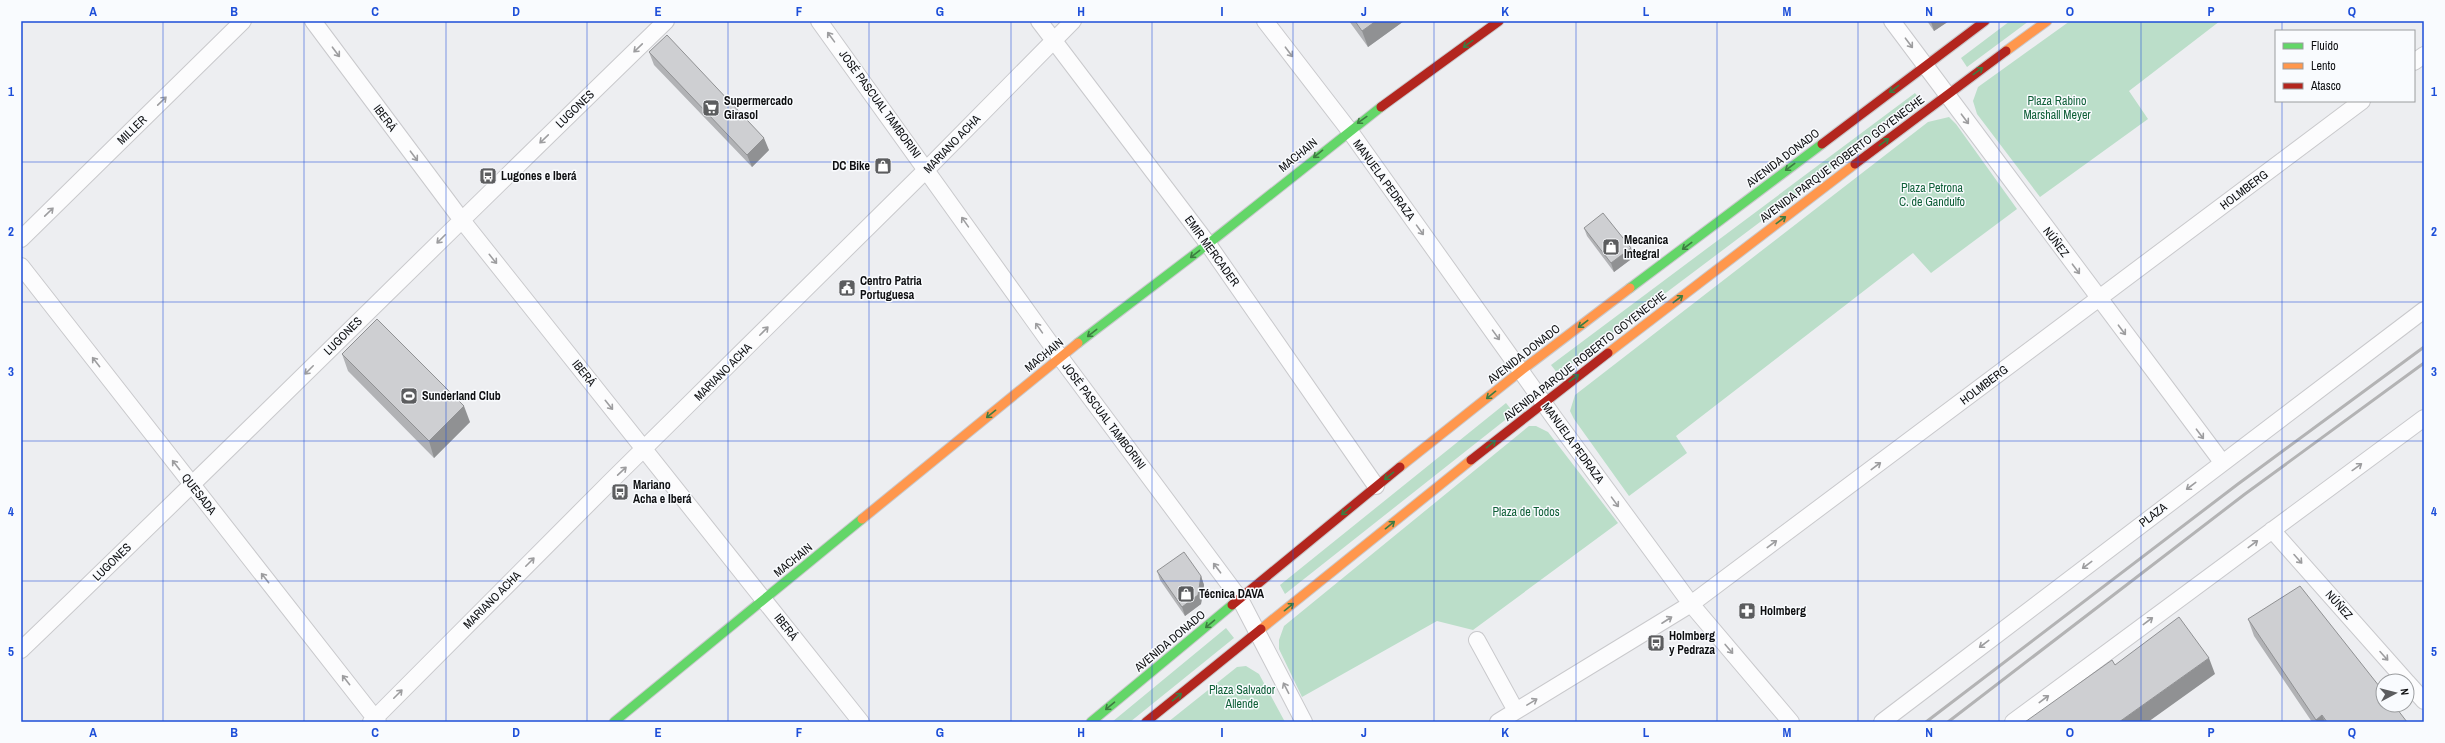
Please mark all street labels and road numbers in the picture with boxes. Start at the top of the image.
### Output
street label: JOSÉ PASCUAL TAMBORINI [835,47,925,161]
street label: LUGONES [552,86,598,131]
street label: AVENIDA PARQUE ROBERTO GOYENECHE [1756,92,1928,227]
street label: IBERÁ [370,101,401,135]
street label: MARIANO ACHA [920,111,984,177]
street label: MILLER [114,112,150,148]
street label: AVENIDA DONADO [1742,125,1823,191]
street label: MACHAIN [1275,135,1321,175]
street label: MANUELA PEDRAZA [1349,136,1419,224]
street label: HOLMBERG [2217,167,2271,213]
street label: EMIR MERCADER [1181,212,1243,290]
street label: NÚÑEZ [2039,224,2073,260]
street label: AVENIDA PARQUE ROBERTO GOYENECHE [1500,287,1670,425]
street label: LUGONES [320,313,366,359]
street label: AVENIDA DONADO [1484,320,1564,388]
street label: MACHAIN [1021,335,1067,375]
street label: MARIANO ACHA [691,339,756,404]
street label: IBERÁ [568,356,600,390]
street label: JOSÉ PASCUAL TAMBORINI [1059,359,1149,473]
street label: HOLMBERG [1957,362,2011,408]
street label: MANUELA PEDRAZA [1538,399,1608,487]
street label: QUESADA [178,470,220,518]
street label: PLAZA [2136,499,2171,531]
street label: LUGONES [89,539,135,584]
street label: MACHAIN [770,540,816,580]
street label: MARIANO ACHA [460,567,525,632]
street label: NÚÑEZ [2322,587,2356,623]
street label: AVENIDA DONADO [1130,606,1209,676]
street label: IBERÁ [771,610,802,644]

